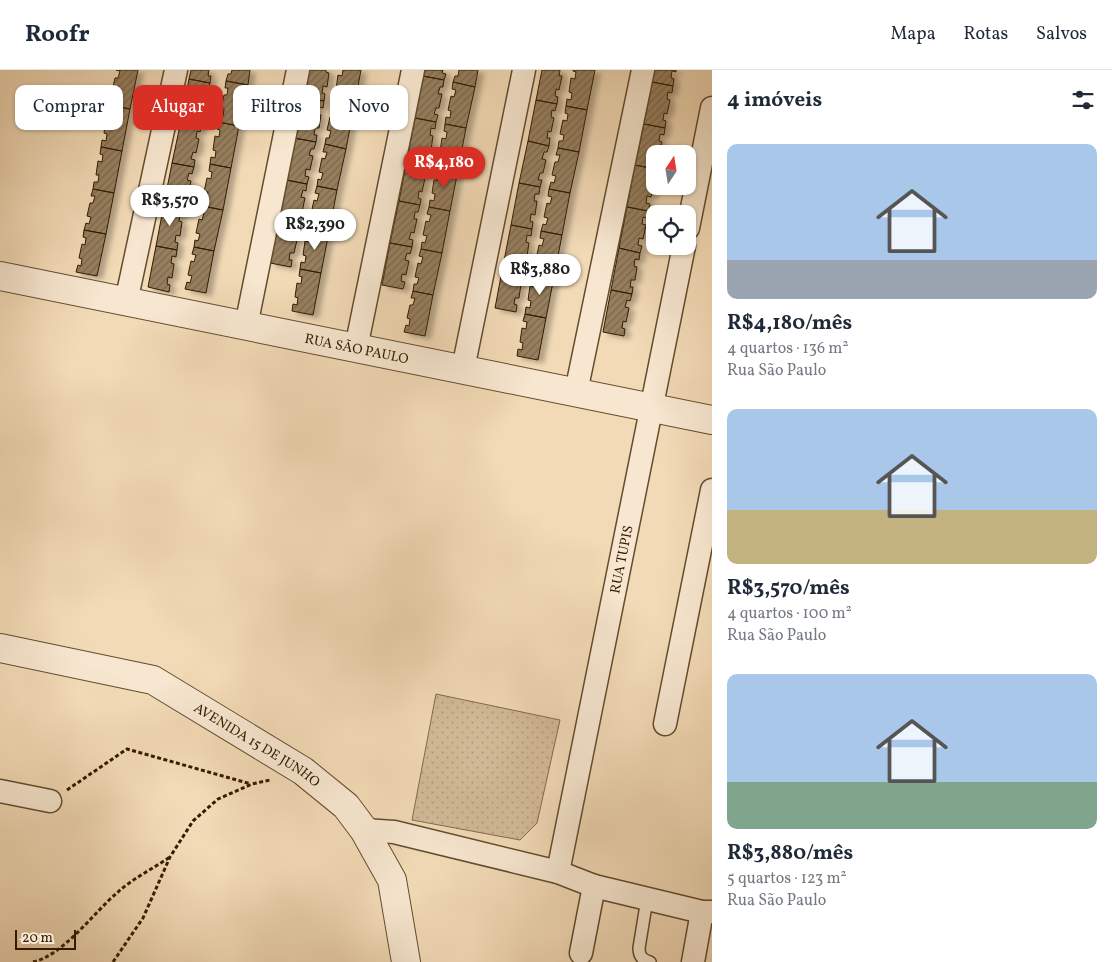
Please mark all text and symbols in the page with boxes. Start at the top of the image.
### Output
text: Roofr [25,18,90,52]
text: Mapa [891,22,936,47]
text: Rotas [964,22,1008,47]
text: Salvos [1036,22,1087,47]
chip: Comprar [15,85,123,130]
chip: Alugar [133,85,223,130]
chip: Filtros [233,85,320,130]
chip: Novo [330,85,408,130]
text: 4 imóveis [727,86,822,115]
icon: filters [1069,86,1097,114]
north arrow [646,145,696,195]
map controls [646,145,696,255]
pin: R$4,180 [398,146,490,189]
text: R$4,180 [414,152,474,174]
icon: home [867,176,957,266]
pin: R$3,570 [124,184,216,227]
text: R$3,570 [141,190,199,212]
button: locate [646,205,696,255]
pin: R$2,390 [269,208,361,251]
text: R$2,390 [285,214,345,236]
pin: R$3,880 [494,254,586,296]
text: R$3,880 [510,259,570,281]
text: R$4,180/mês [727,309,852,338]
street label: RUA SÃO PAULO [303,330,410,369]
text: 4 quartos · 136 m² [727,338,848,360]
text: Rua São Paulo [727,360,826,382]
icon: home [867,441,957,531]
street label: RUA TUPIS [606,524,639,595]
text: R$3,570/mês [727,574,850,603]
text: 4 quartos · 100 m² [727,603,852,625]
text: Rua São Paulo [727,625,826,647]
street label: AVENIDA 15 DE JUNHO [190,699,324,792]
icon: home [867,706,957,796]
text: R$3,880/mês [727,839,853,868]
text: 5 quartos · 123 m² [727,868,847,890]
text: Rua São Paulo [727,890,826,912]
scale bar [15,927,76,950]
text: 20 m [22,929,53,948]

